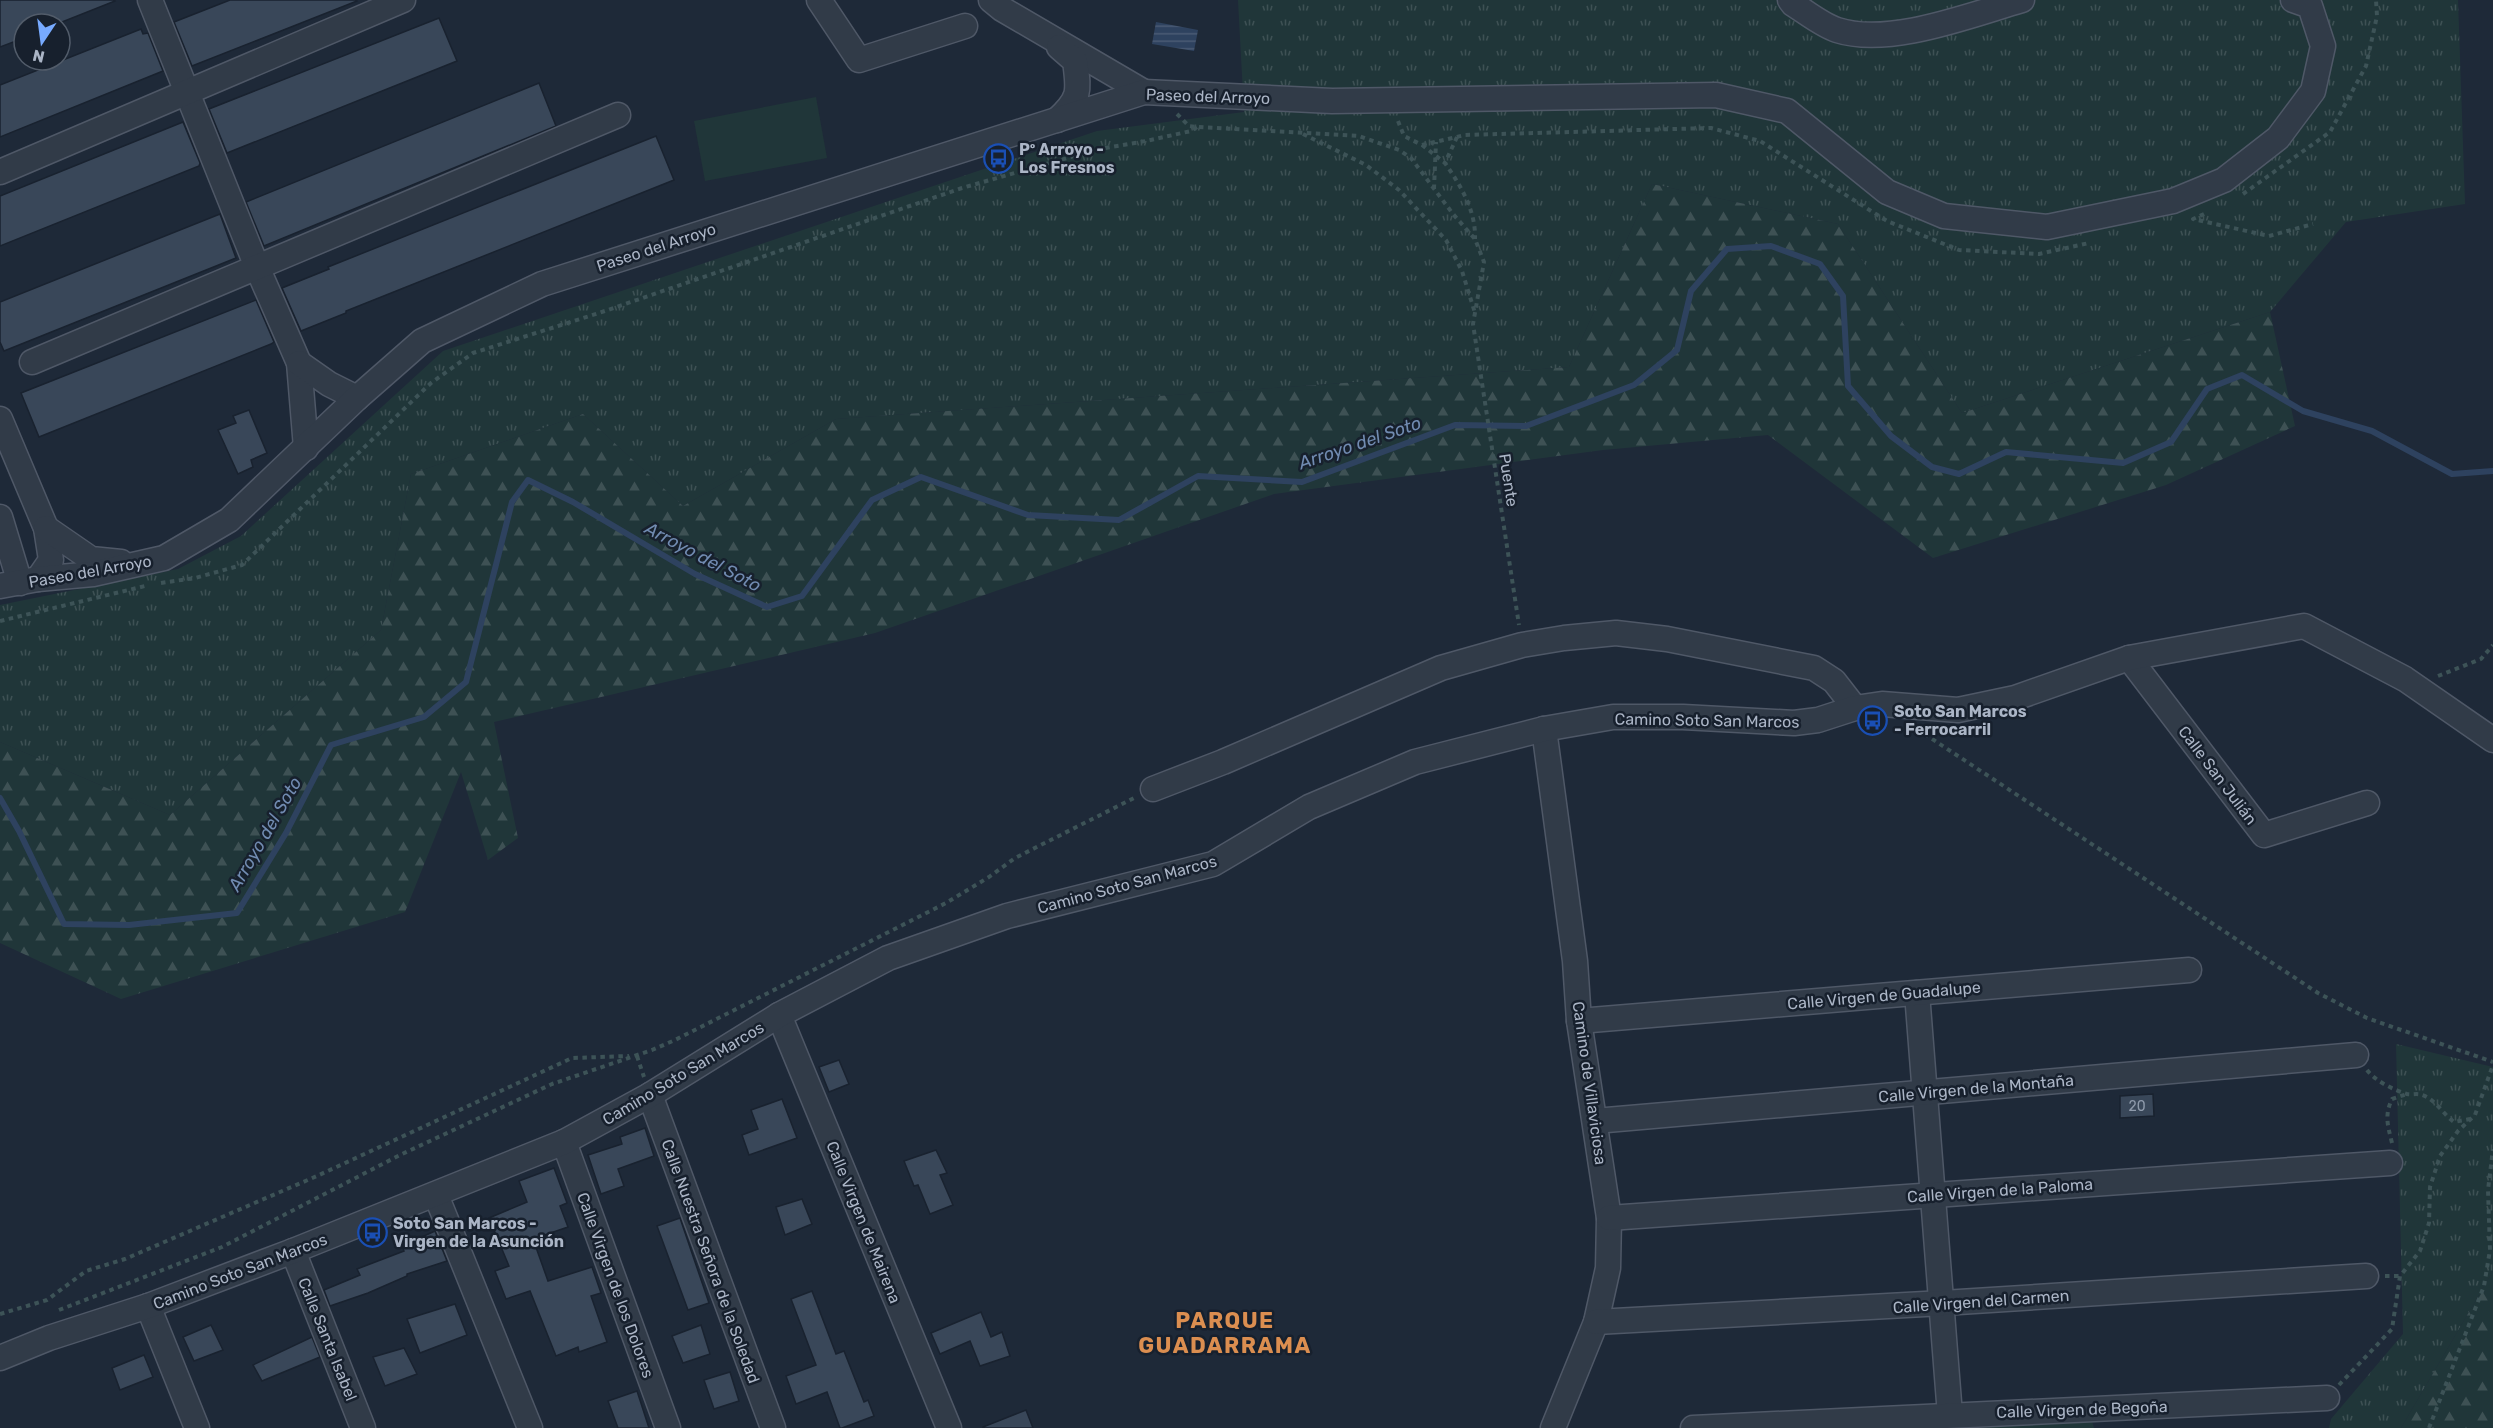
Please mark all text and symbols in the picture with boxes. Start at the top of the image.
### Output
north arrow [12,12,72,72]
text: N [31,46,46,67]
street label: Paseo del Arroyo [1146,85,1270,108]
place label: Pº Arroyo - Los Fresnos [1019,140,1115,177]
bus stop icon: Pº Arroyo - Los Fresnos [982,142,1014,174]
street label: Paseo del Arroyo [594,219,718,276]
water label: Arroyo del Soto [1295,412,1424,475]
street label: Puente [1495,452,1522,508]
water label: Arroyo del Soto [640,517,765,597]
street label: Paseo del Arroyo [27,551,153,592]
place label: Soto San Marcos - Ferrocarril [1894,702,2027,739]
bus stop icon: Soto San Marcos - Ferrocarril [1857,704,1889,736]
street label: Camino Soto San Marcos [1614,709,1800,732]
street label: Calle San Julián [2174,722,2261,828]
water label: Arroyo del Soto [223,773,307,896]
street label: Camino Soto San Marcos [1035,851,1219,918]
street label: Calle Virgen de Guadalupe [1786,978,1982,1013]
street label: Camino de Villaviciosa [1569,1000,1610,1166]
street label: Camino Soto San Marcos [599,1018,767,1129]
street label: Calle Virgen de la Montaña [1877,1070,2075,1107]
house number: 20 [2128,1098,2146,1115]
street label: Calle Nuestra Señora de la Soledad [657,1137,764,1386]
street label: Calle Virgen de Mairena [822,1138,905,1306]
street label: Calle Virgen de la Paloma [1907,1175,2094,1206]
street label: Calle Virgen de los Dolores [573,1190,658,1380]
place label: Soto San Marcos - Virgen de la Asunción [393,1214,564,1251]
bus stop icon: Soto San Marcos - Virgen de la Asunción [356,1216,388,1248]
street label: Camino Soto San Marcos [150,1229,330,1313]
street label: Calle Santa Isabel [294,1275,361,1404]
street label: Calle Virgen del Carmen [1892,1286,2070,1317]
district label: PARQUE GUADARRAMA [1138,1307,1312,1359]
street label: Calle Virgen de Begoña [1996,1397,2168,1422]

